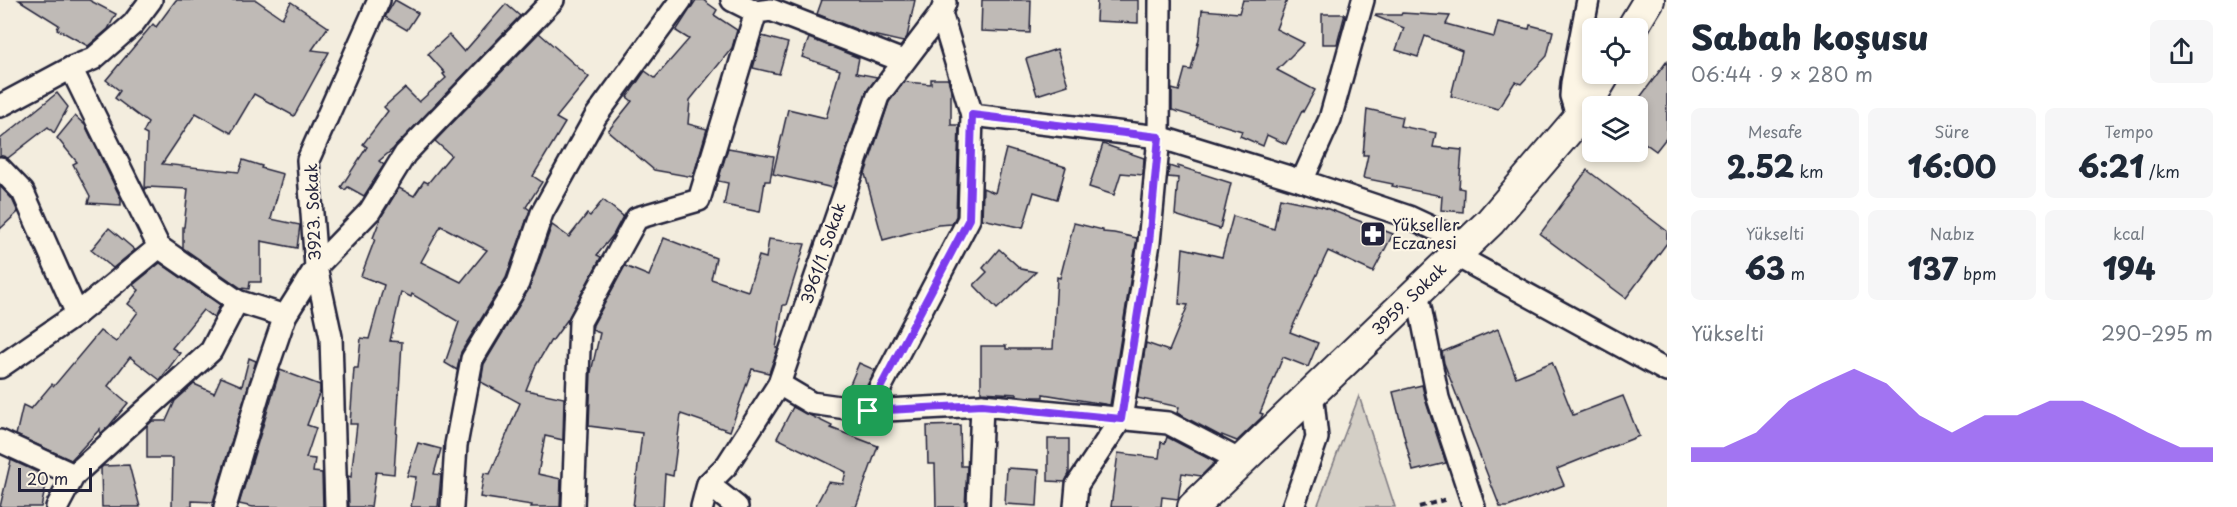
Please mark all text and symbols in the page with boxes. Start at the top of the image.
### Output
text: Sabah koşusu [1691,11,1929,61]
map controls [1582,18,1648,162]
button: locate [1582,18,1648,84]
button: share [2150,20,2213,83]
text: 06:44 · 9 × 280 m [1691,59,1873,89]
button: layers [1582,96,1648,162]
text: Mesafe [1748,119,1802,143]
text: Süre [1934,119,1970,143]
text: Tempo [2105,119,2153,143]
text: 2.52 [1726,143,1794,188]
text: 16:00 [1908,143,1996,188]
text: 6:21 [2078,143,2144,188]
text: km [1794,159,1824,183]
text: /km [2144,159,2180,183]
street label: 3923. Sokak [298,163,326,261]
street label: 3961/1. Sokak [793,199,851,307]
place label: Yükseller Eczanesi [1392,212,1460,254]
pharmacy icon: Yükseller Eczanesi [1358,219,1388,249]
text: Yükselti [1746,221,1804,245]
text: Nabız [1930,221,1974,245]
text: kcal [2113,221,2145,245]
text: 63 [1745,245,1785,290]
text: 137 [1908,245,1958,290]
text: 194 [2102,245,2156,290]
street label: 3959. Sokak [1366,257,1451,340]
text: m [1785,261,1805,285]
text: bpm [1958,261,1996,285]
text: Yükselti [1691,318,1764,348]
text: 290–295 m [2101,318,2213,348]
pin [842,385,893,436]
icon: arrive [851,394,884,427]
scale bar [18,465,92,492]
text: 20 m [27,466,68,490]

